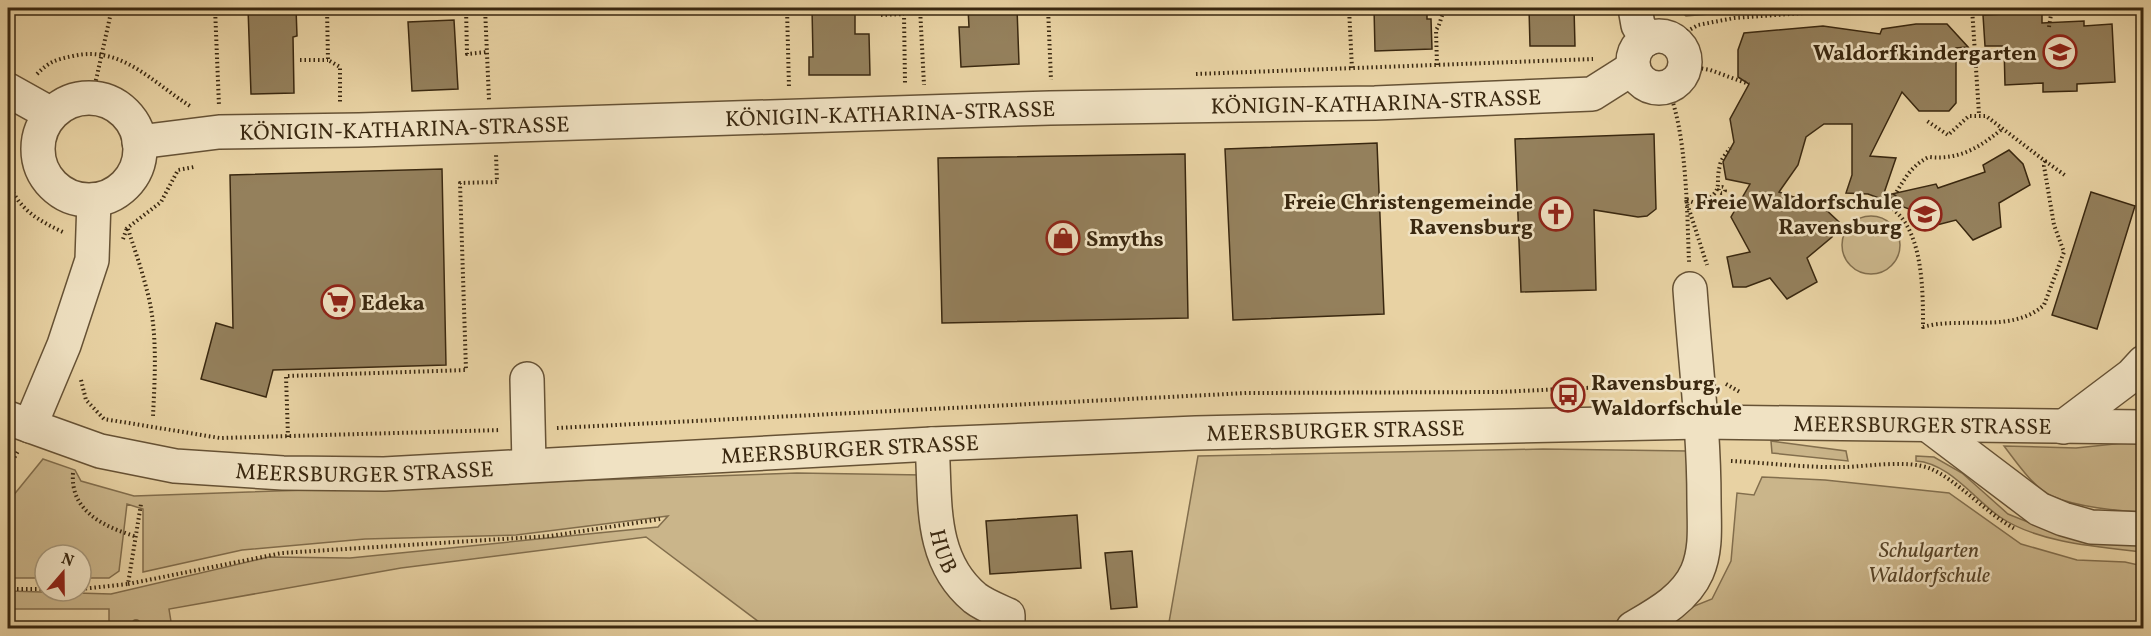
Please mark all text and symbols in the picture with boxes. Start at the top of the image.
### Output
school or university icon: Waldorfkindergarten [2042,34,2078,70]
place label: Waldorfkindergarten [1813,39,2037,70]
street label: KÖNIGIN-KATHARINA-STRASSE [1211,83,1542,124]
street label: KÖNIGIN-KATHARINA-STRASSE [724,95,1056,136]
street label: KÖNIGIN-KATHARINA-STRASSE [239,110,570,150]
place label: Freie Christengemeinde Ravensburg [1284,188,1533,244]
place label: Freie Waldorfschule Ravensburg [1695,188,1902,244]
church icon: Freie Christengemeinde Ravensburg [1538,196,1574,232]
school or university icon: Freie Waldorfschule Ravensburg [1907,196,1943,232]
shop icon: Smyths [1045,220,1081,256]
place label: Smyths [1086,225,1164,256]
supermarket icon: Edeka [320,284,356,320]
place label: Edeka [361,289,425,320]
place label: Ravensburg, Waldorfschule [1591,369,1742,425]
bus stop icon: Ravensburg, Waldorfschule [1550,377,1586,413]
street label: MEERSBURGER STRASSE [1793,410,2052,444]
street label: MEERSBURGER STRASSE [1206,414,1465,451]
street label: MEERSBURGER STRASSE [720,429,980,474]
street label: MEERSBURGER STRASSE [234,455,495,492]
street label: HUB [920,526,964,580]
park label: Schulgarten Waldorfschule [1868,536,1990,592]
north arrow [33,543,93,603]
text: N [58,548,77,573]

